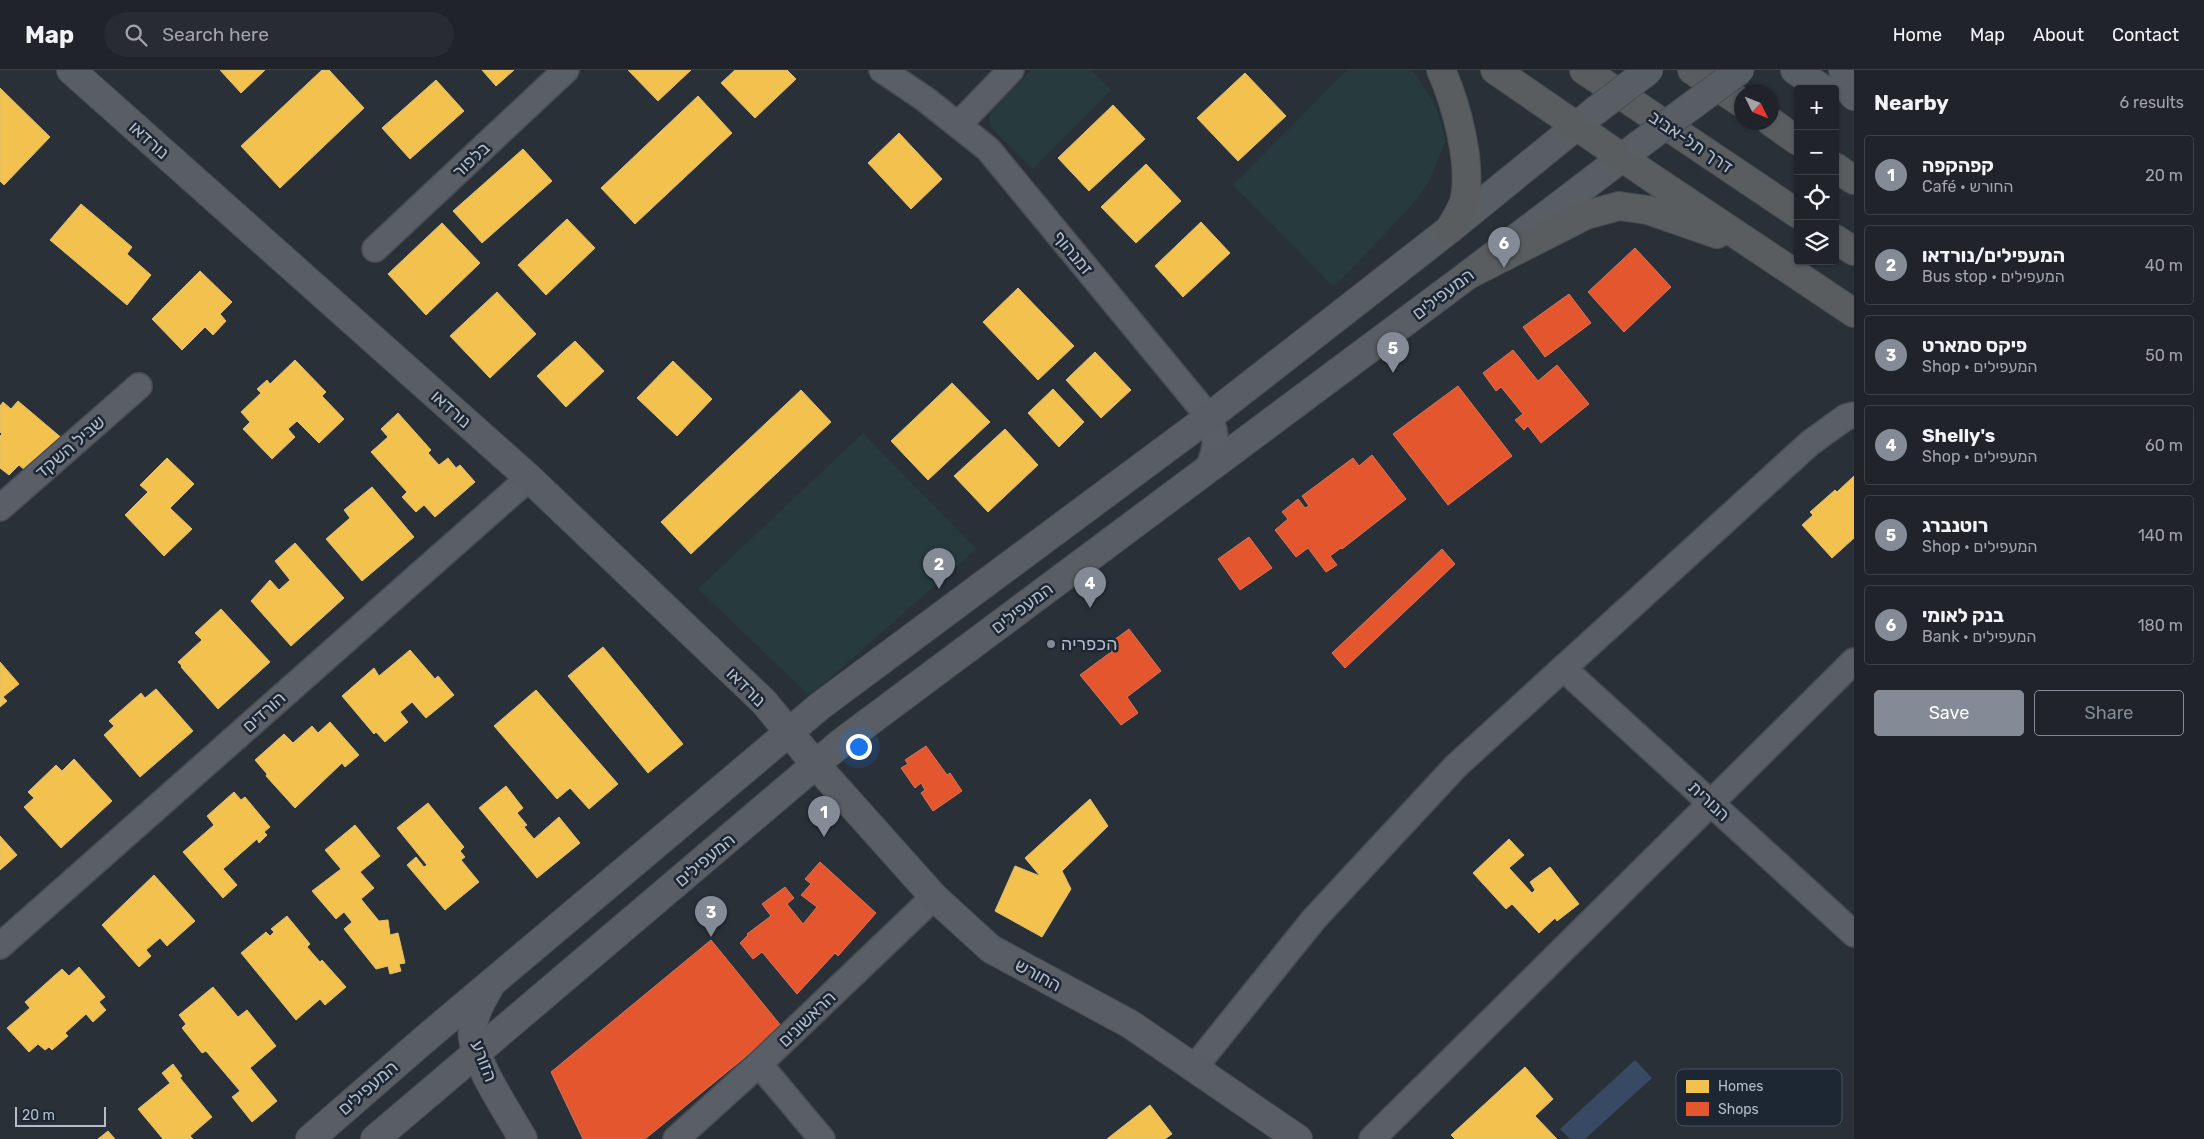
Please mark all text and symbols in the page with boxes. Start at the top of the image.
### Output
search box [104,12,454,57]
text: Map [25,21,74,49]
icon: search [122,21,150,49]
text: Search here [162,23,269,46]
text: Home [1893,24,1942,46]
text: Map [1970,24,2005,46]
text: About [2033,24,2084,46]
text: Contact [2112,24,2179,46]
north arrow [1734,85,1779,130]
map controls [1794,85,1839,265]
button: + [1794,85,1839,130]
text: Nearby [1874,90,1949,115]
text: 6 results [2119,93,2184,112]
street label: דרך תל-אביב [1645,106,1737,178]
street label: נורדאו [124,116,174,164]
button: − [1794,130,1839,175]
street label: בלפור [448,137,495,183]
text: קפהקפה [1922,154,1994,177]
text: 1 [1887,166,1895,185]
text: 20 m [2145,166,2183,185]
button: locate [1794,175,1839,220]
text: Café · החורש [1922,177,2013,196]
button: layers [1794,220,1839,265]
street label: זמנהוף [1048,226,1098,280]
pin: 6 [1488,227,1520,268]
text: המעפילים/נורדאו [1922,244,2065,267]
text: 2 [1886,256,1896,275]
text: 40 m [2145,256,2183,275]
street label: המעפילים [1408,264,1478,324]
text: Bus stop · המעפילים [1922,267,2065,286]
pin: 5 [1377,332,1409,373]
text: פיקס סמארט [1922,334,2027,357]
text: 3 [1886,346,1896,365]
text: 50 m [2145,346,2183,365]
text: Shop · המעפילים [1922,357,2037,376]
street label: נורדאו [426,385,476,433]
street label: שביל השקד [31,411,109,483]
text: Shelly's [1922,424,1995,447]
text: 4 [1886,436,1896,455]
text: 60 m [2145,436,2183,455]
text: Shop · המעפילים [1922,447,2037,466]
text: רוטנברג [1922,514,1988,537]
text: 5 [1886,526,1896,545]
text: 140 m [2138,526,2183,545]
text: Shop · המעפילים [1922,537,2037,556]
pin: 2 [923,548,955,589]
pin: 4 [1074,567,1106,608]
street label: המעפילים [987,578,1057,638]
text: בנק לאומי [1922,604,2004,627]
text: 6 [1886,616,1896,635]
text: 180 m [2138,616,2183,635]
text: Bank · המעפילים [1922,627,2036,646]
place label: הכפריה [1061,633,1117,655]
marker: הכפריה [1045,638,1057,650]
street label: נורדאו [722,663,770,711]
street label: הורדים [238,687,290,737]
button: Save [1874,690,2024,736]
button: Share [2034,690,2184,736]
your location [846,734,872,760]
street label: הנורית [1684,776,1734,826]
pin: 1 [808,796,840,837]
street label: המעפילים [670,828,740,892]
pin: 3 [695,896,727,937]
street label: החורש [1011,954,1065,996]
street label: הראשונים [774,986,840,1052]
street label: הזורע [466,1037,502,1085]
street label: המעפילים [334,1056,402,1120]
legend [1676,1069,1842,1126]
text: Homes [1718,1078,1763,1095]
text: Shops [1718,1101,1759,1118]
scale bar [15,1104,106,1127]
text: 20 m [22,1107,55,1124]

